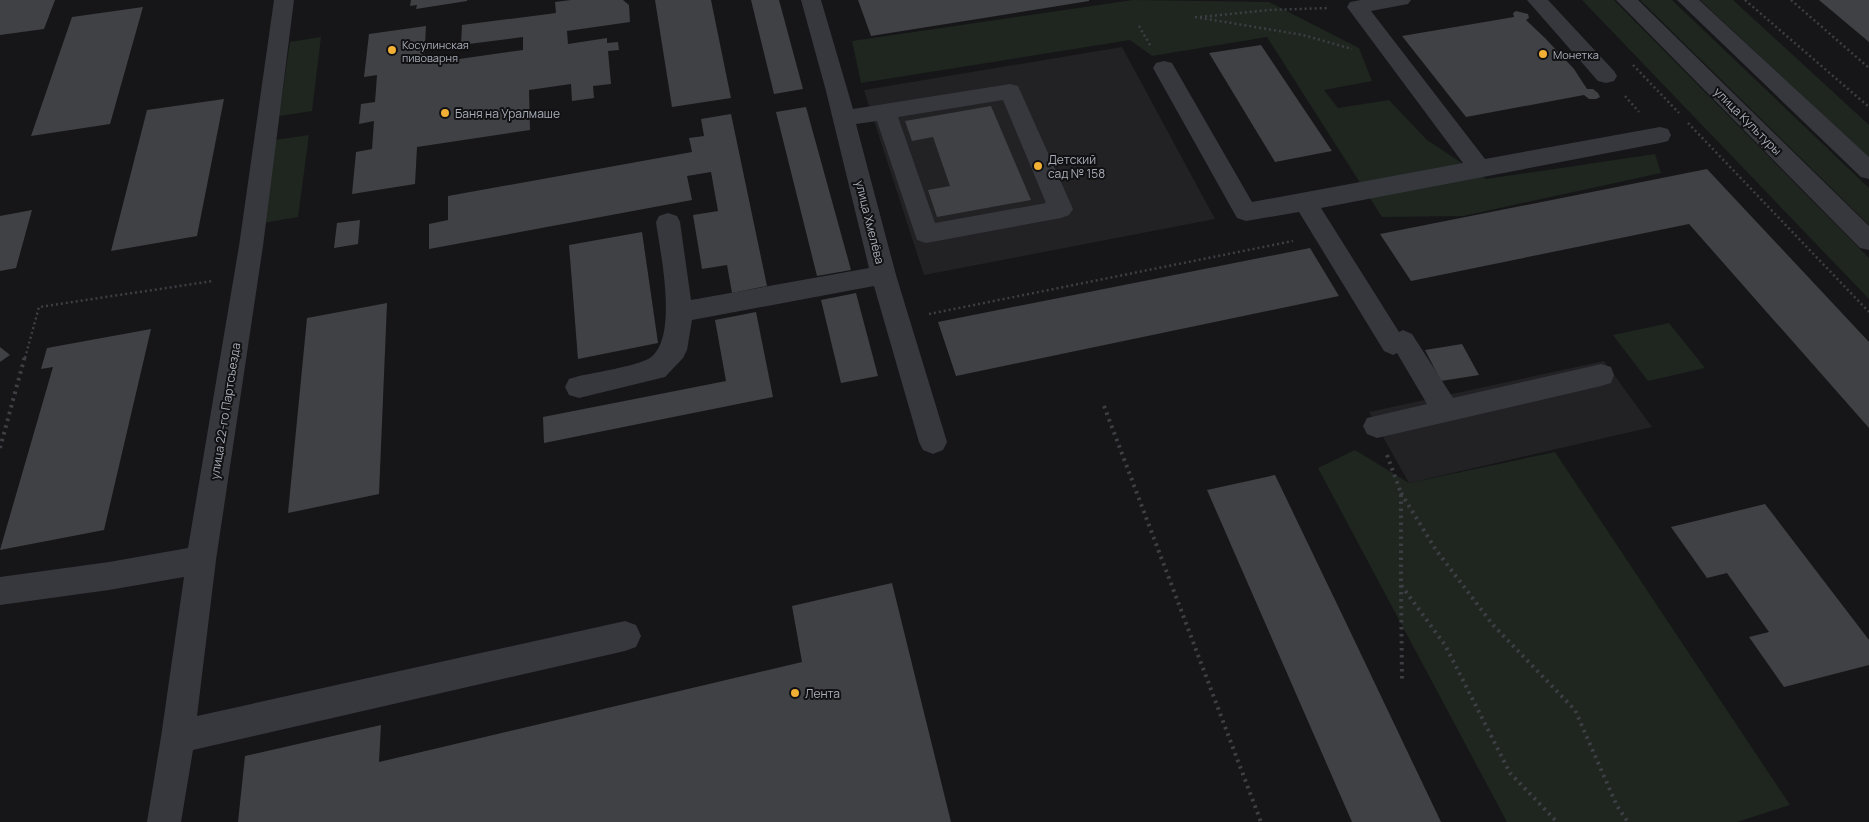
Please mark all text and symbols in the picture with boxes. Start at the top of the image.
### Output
place label: Косулинская пивоварня [402,37,469,65]
marker: Косулинская пивоварня [386,44,398,56]
place label: Монетка [1553,47,1599,62]
marker: Монетка [1537,48,1549,60]
street label: улица Культуры [1710,83,1786,159]
place label: Баня на Уралмаше [455,105,560,122]
marker: Баня на Уралмаше [439,107,451,119]
place label: Детский сад № 158 [1048,151,1105,182]
marker: Детский сад № 158 [1032,160,1044,172]
street label: улица Хмелёва [851,178,889,266]
street label: улица 22-го Партсъезда [206,341,244,481]
place label: Лента [805,685,840,702]
marker: Лента [789,687,801,699]

